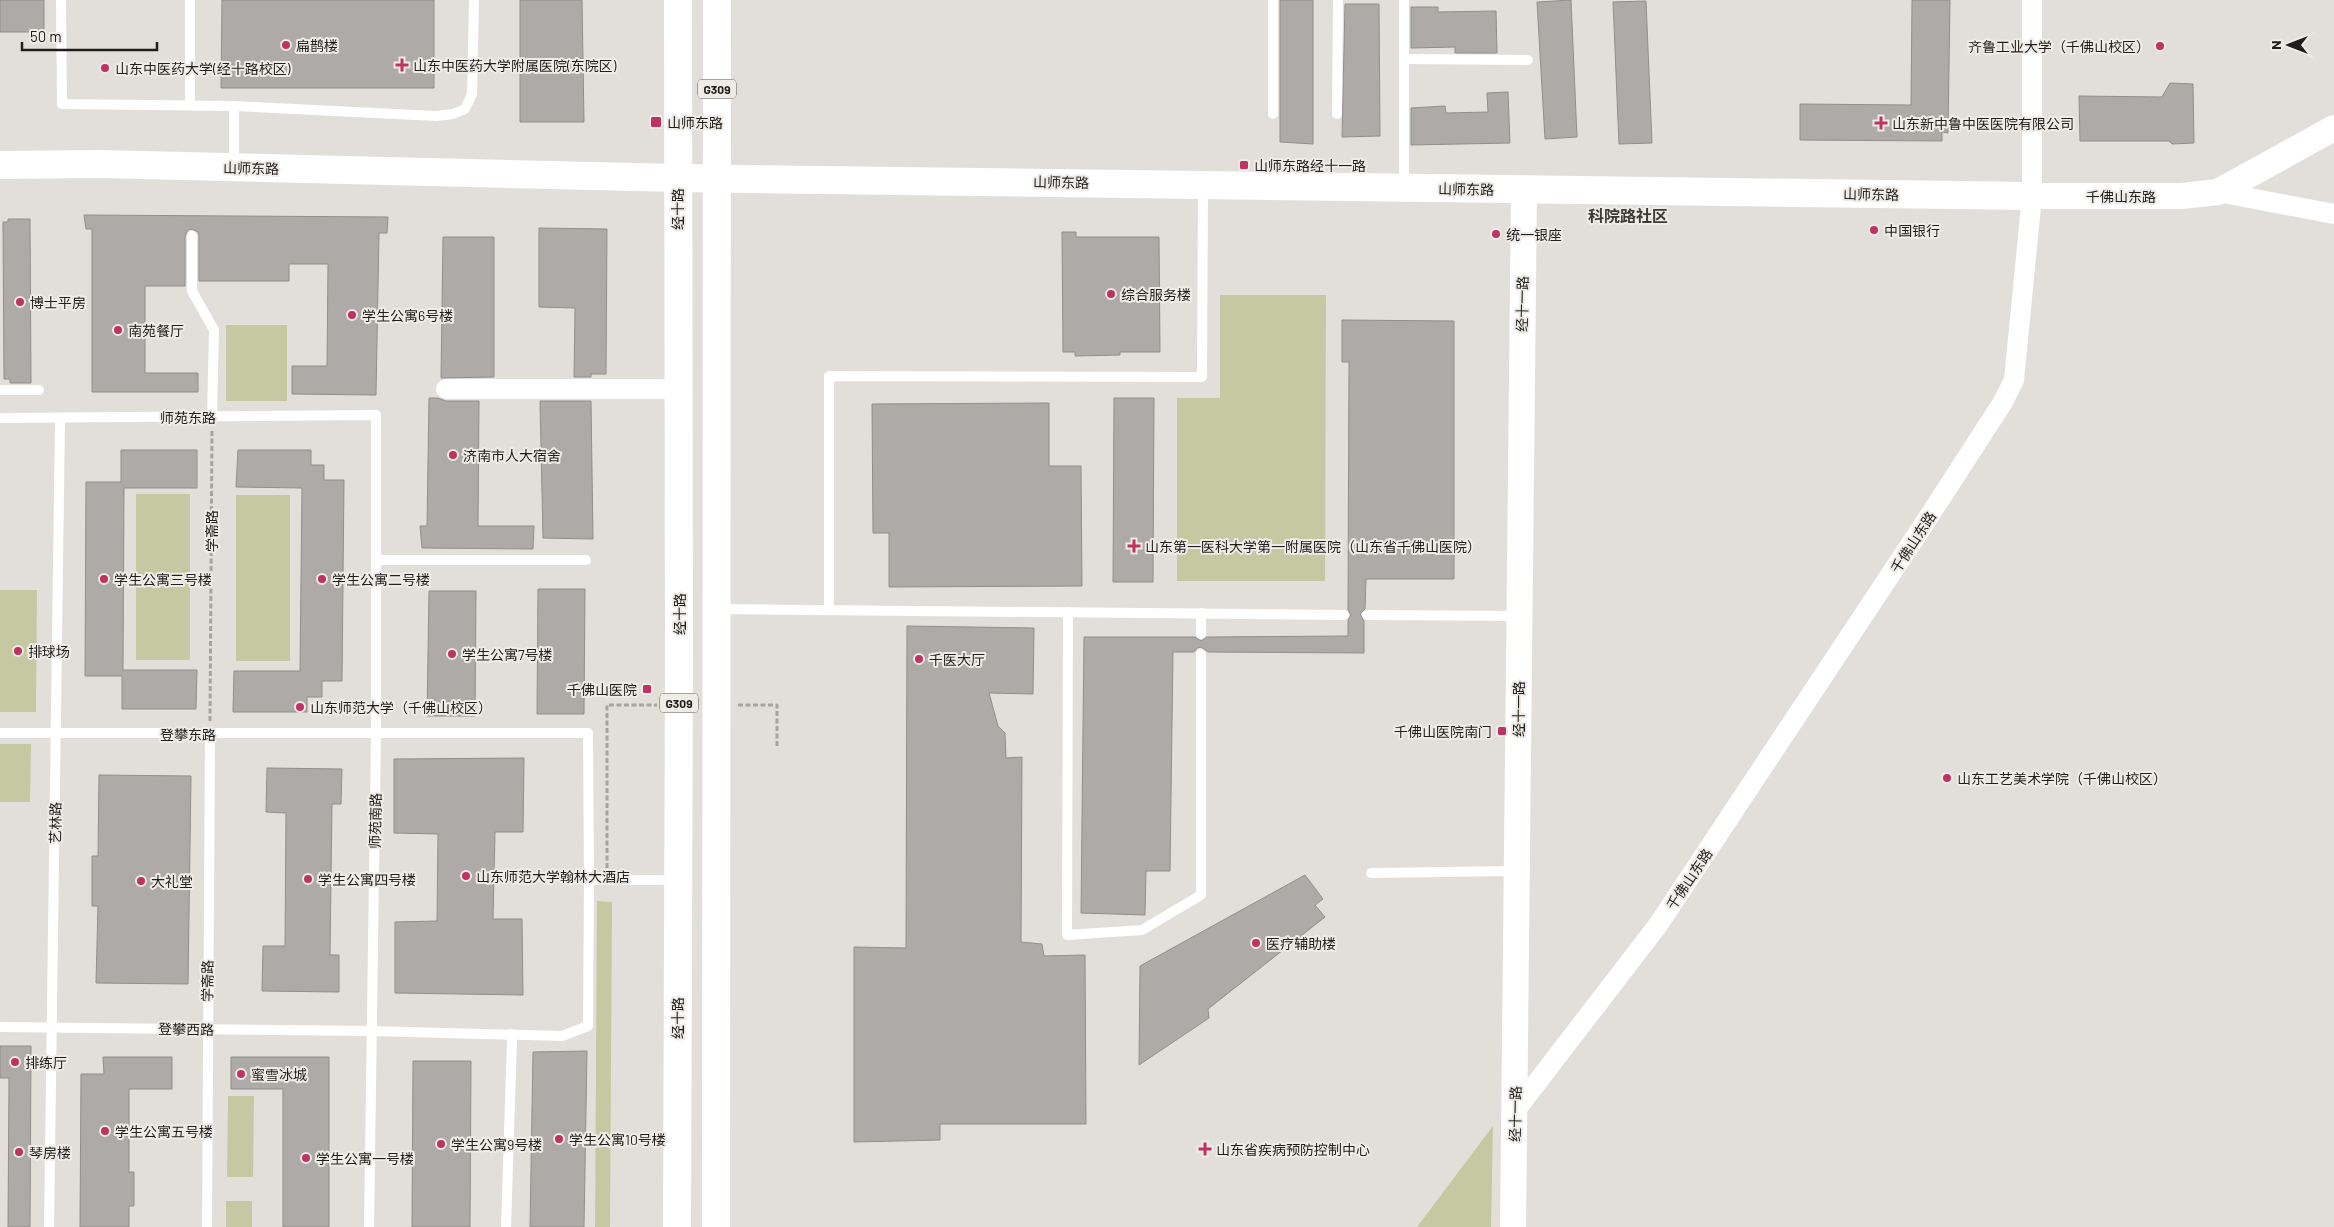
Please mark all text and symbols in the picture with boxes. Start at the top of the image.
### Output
scale bar [22,20,158,52]
north arrow [2264,20,2314,70]
text: 50 m [30,27,62,45]
place label: 扁鹊楼 [296,37,338,54]
place label: 齐鲁工业大学（千佛山校区） [1968,38,2150,55]
marker: 扁鹊楼 [280,39,292,51]
marker: 齐鲁工业大学（千佛山校区） [2154,40,2166,52]
text: N [2267,40,2284,50]
place label: 山东中医药大学附属医院(东院区) [413,57,617,74]
marker: 山东中医药大学附属医院(东院区) [395,58,409,72]
place label: 山东中医药大学(经十路校区) [115,60,291,77]
marker: 山东中医药大学(经十路校区) [99,62,111,74]
road number: G309 [698,80,736,98]
place label: 山师东路 [667,114,723,131]
marker: 山师东路 [649,115,663,129]
place label: 山东新中鲁中医医院有限公司 [1892,115,2074,132]
marker: 山东新中鲁中医医院有限公司 [1874,116,1888,130]
place label: 山师东路经十一路 [1254,157,1366,174]
street label: 山师东路 [223,159,279,177]
marker: 山师东路经十一路 [1238,159,1250,171]
street label: 山师东路 [1033,173,1089,191]
street label: 山师东路 [1438,180,1494,198]
street label: 山师东路 [1843,185,1899,203]
street label: 经十路 [669,188,686,230]
street label: 千佛山东路 [2086,188,2156,205]
district label: 科院路社区 [1588,206,1668,225]
place label: 中国银行 [1884,222,1940,239]
marker: 中国银行 [1868,224,1880,236]
place label: 统一银座 [1506,226,1562,243]
marker: 统一银座 [1490,228,1502,240]
street label: 经十一路 [1513,276,1531,332]
place label: 综合服务楼 [1121,286,1191,303]
marker: 综合服务楼 [1105,288,1117,300]
place label: 博士平房 [30,294,86,311]
marker: 博士平房 [14,296,26,308]
place label: 学生公寓6号楼 [362,307,453,324]
marker: 学生公寓6号楼 [346,309,358,321]
place label: 南苑餐厅 [128,322,184,339]
marker: 南苑餐厅 [112,324,124,336]
street label: 师苑东路 [160,409,216,426]
place label: 济南市人大宿舍 [463,447,561,464]
marker: 济南市人大宿舍 [447,449,459,461]
street label: 千佛山东路 [1887,508,1939,576]
street label: 学斋路 [203,510,220,552]
place label: 山东第一医科大学第一附属医院（山东省千佛山医院） [1145,538,1481,555]
marker: 山东第一医科大学第一附属医院（山东省千佛山医院） [1127,539,1141,553]
place label: 学生公寓三号楼 [114,571,212,588]
place label: 学生公寓二号楼 [332,571,430,588]
marker: 学生公寓三号楼 [98,573,110,585]
marker: 学生公寓二号楼 [316,573,328,585]
street label: 经十路 [671,593,688,635]
place label: 排球场 [28,643,70,660]
marker: 排球场 [12,645,24,657]
place label: 学生公寓7号楼 [462,646,553,663]
marker: 学生公寓7号楼 [446,648,458,660]
place label: 千医大厅 [929,651,985,668]
marker: 千医大厅 [913,653,925,665]
place label: 千佛山医院 [567,681,637,698]
street label: 经十一路 [1510,681,1527,737]
marker: 千佛山医院 [641,683,653,695]
road number: G309 [660,694,698,712]
place label: 山东师范大学（千佛山校区） [310,699,492,716]
marker: 山东师范大学（千佛山校区） [294,701,306,713]
place label: 千佛山医院南门 [1394,723,1492,740]
marker: 千佛山医院南门 [1496,725,1508,737]
street label: 登攀东路 [160,726,216,743]
place label: 山东工艺美术学院（千佛山校区） [1957,770,2167,787]
marker: 山东工艺美术学院（千佛山校区） [1941,772,1953,784]
street label: 师苑南路 [366,793,384,849]
street label: 艺林路 [46,802,64,844]
street label: 千佛山东路 [1662,845,1716,913]
place label: 山东师范大学翰林大酒店 [476,868,630,885]
marker: 山东师范大学翰林大酒店 [460,870,472,882]
place label: 学生公寓四号楼 [318,871,416,888]
place label: 大礼堂 [151,873,193,890]
marker: 学生公寓四号楼 [302,873,314,885]
marker: 大礼堂 [135,875,147,887]
place label: 医疗辅助楼 [1266,935,1336,952]
marker: 医疗辅助楼 [1250,937,1262,949]
street label: 学斋路 [198,960,216,1002]
street label: 经十路 [669,997,686,1039]
street label: 登攀西路 [158,1020,214,1038]
place label: 排练厅 [25,1054,67,1071]
marker: 排练厅 [9,1056,21,1068]
place label: 蜜雪冰城 [251,1066,307,1083]
marker: 蜜雪冰城 [235,1068,247,1080]
street label: 经十一路 [1506,1086,1524,1142]
place label: 学生公寓五号楼 [115,1123,213,1140]
marker: 学生公寓五号楼 [99,1125,111,1137]
place label: 学生公寓10号楼 [569,1131,666,1148]
marker: 学生公寓10号楼 [553,1133,565,1145]
place label: 学生公寓9号楼 [451,1136,542,1153]
marker: 学生公寓9号楼 [435,1138,447,1150]
place label: 山东省疾病预防控制中心 [1216,1141,1370,1158]
marker: 山东省疾病预防控制中心 [1198,1142,1212,1156]
place label: 琴房楼 [29,1144,71,1161]
marker: 琴房楼 [13,1146,25,1158]
place label: 学生公寓一号楼 [316,1150,414,1167]
marker: 学生公寓一号楼 [300,1152,312,1164]

